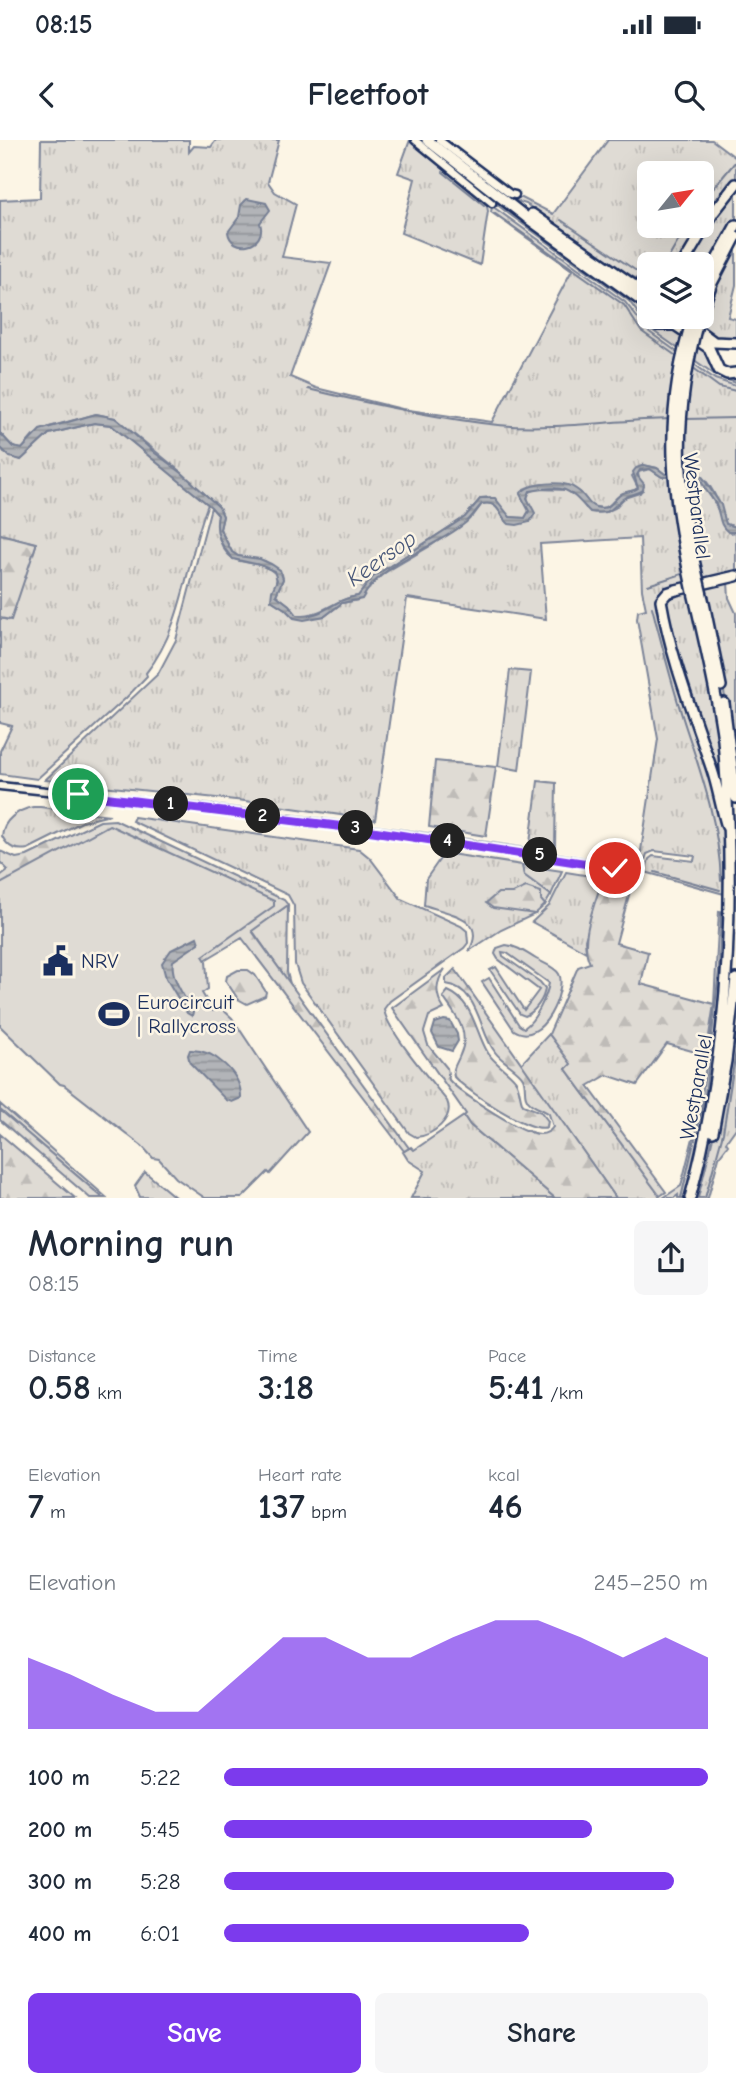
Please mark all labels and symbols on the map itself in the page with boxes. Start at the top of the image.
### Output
north arrow [637,161,714,238]
street label: Westparallel [679,451,715,561]
water label: Keersop [341,525,421,592]
pin [48,764,108,824]
pin: 1 [154,786,188,822]
pin: 2 [246,798,280,834]
pin: 3 [338,810,374,846]
pin: 4 [430,824,466,858]
pin: 5 [522,838,558,872]
pin [585,838,645,898]
public building icon: NRV [41,944,75,978]
place label: NRV [81,949,119,973]
place label: Eurocircuit | Rallycross [137,990,236,1038]
sports icon: Eurocircuit | Rallycross [97,997,131,1031]
street label: Westparallel [675,1032,717,1142]

